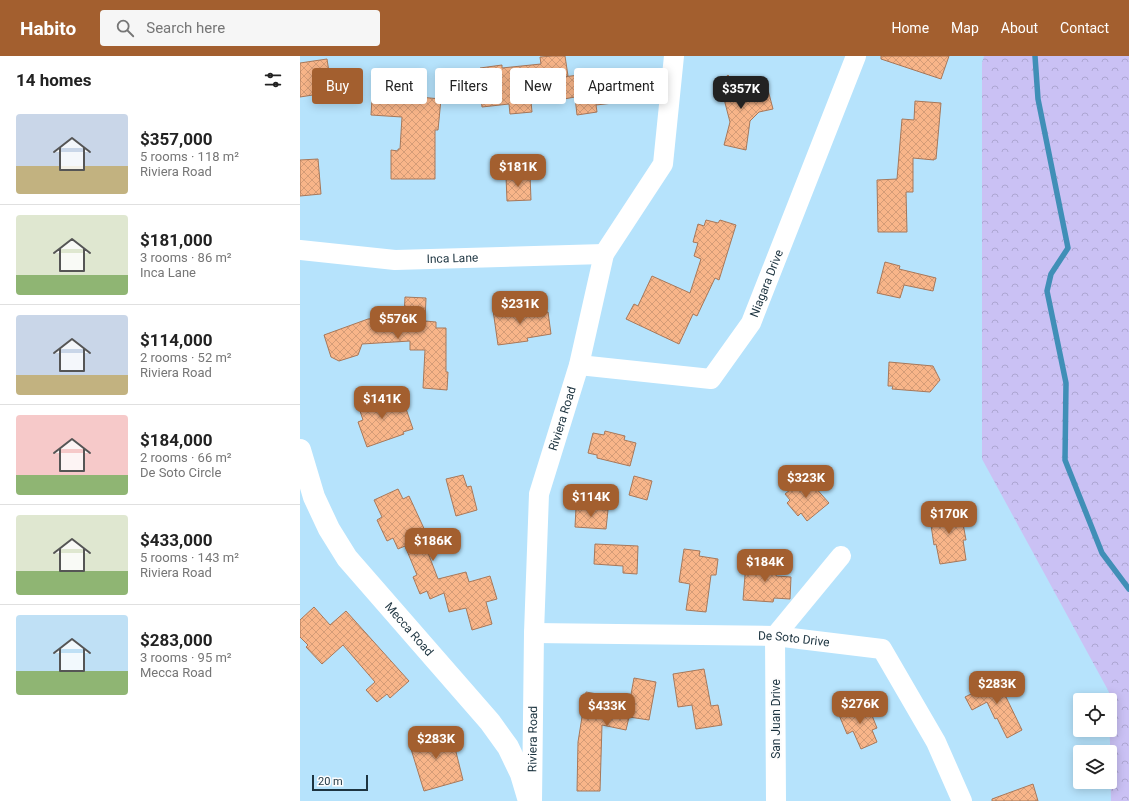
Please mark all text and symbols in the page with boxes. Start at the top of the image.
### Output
search box [100,10,380,46]
text: Habito [20,17,76,40]
icon: search [114,17,136,39]
text: Search here [146,19,225,37]
text: Home [891,20,929,36]
text: Map [951,20,979,36]
text: About [1001,20,1038,36]
text: Contact [1060,20,1109,36]
chip: Buy [312,68,363,104]
chip: Rent [371,68,427,104]
chip: Filters [435,68,502,104]
chip: New [510,68,566,104]
chip: Apartment [574,68,668,104]
icon: filters [262,69,284,91]
text: 14 homes [16,70,92,90]
pin: $357K [713,76,769,110]
text: $357K [722,81,760,96]
text: $357,000 [140,129,212,149]
icon: home [48,130,96,178]
text: 5 rooms · 118 m² [140,149,239,164]
pin: $181K [490,154,546,188]
text: $181K [499,159,537,174]
text: Riviera Road [140,164,212,179]
text: $181,000 [140,230,212,250]
icon: home [48,231,96,279]
street label: Niagara Drive [747,248,786,319]
text: 3 rooms · 86 m² [140,250,232,265]
street label: Inca Lane [426,251,479,266]
text: Inca Lane [140,265,196,280]
pin: $231K [492,291,548,325]
text: $231K [501,296,539,311]
pin: $576K [370,306,426,340]
text: $576K [379,311,417,326]
text: $114,000 [140,330,212,350]
icon: home [48,331,96,379]
text: 2 rooms · 52 m² [140,350,232,365]
text: Riviera Road [140,365,212,380]
street label: Riviera Road [546,385,579,452]
pin: $141K [354,386,410,420]
text: $141K [363,391,401,406]
text: $184,000 [140,430,212,450]
icon: home [48,431,96,479]
text: 2 rooms · 66 m² [140,450,232,465]
text: De Soto Circle [140,465,221,480]
pin: $323K [778,465,834,499]
text: $323K [787,470,825,485]
pin: $114K [563,484,619,518]
text: $114K [572,489,610,504]
pin: $170K [921,501,977,535]
text: $170K [930,506,968,521]
pin: $186K [405,528,461,562]
text: $433,000 [140,530,212,550]
icon: home [48,531,96,579]
text: $186K [414,533,452,548]
pin: $184K [737,549,793,583]
text: 5 rooms · 143 m² [140,550,239,565]
text: $184K [746,554,784,569]
text: Riviera Road [140,565,212,580]
street label: Mecca Road [382,600,436,659]
street label: De Soto Drive [758,629,830,650]
text: $283,000 [140,630,212,650]
icon: home [48,631,96,679]
text: 3 rooms · 95 m² [140,650,232,665]
text: Mecca Road [140,665,212,680]
pin: $283K [969,671,1025,705]
text: $283K [978,676,1016,691]
street label: San Juan Drive [769,679,783,759]
pin: $276K [832,691,888,725]
pin: $433K [579,693,635,727]
map controls [1073,693,1117,789]
button: locate [1073,693,1117,737]
text: $276K [841,696,879,711]
text: $433K [588,698,626,713]
street label: Riviera Road [525,706,540,772]
pin: $283K [408,726,464,760]
text: $283K [417,731,455,746]
button: layers [1073,745,1117,789]
scale bar [312,773,368,792]
text: 20 m [318,775,343,788]

